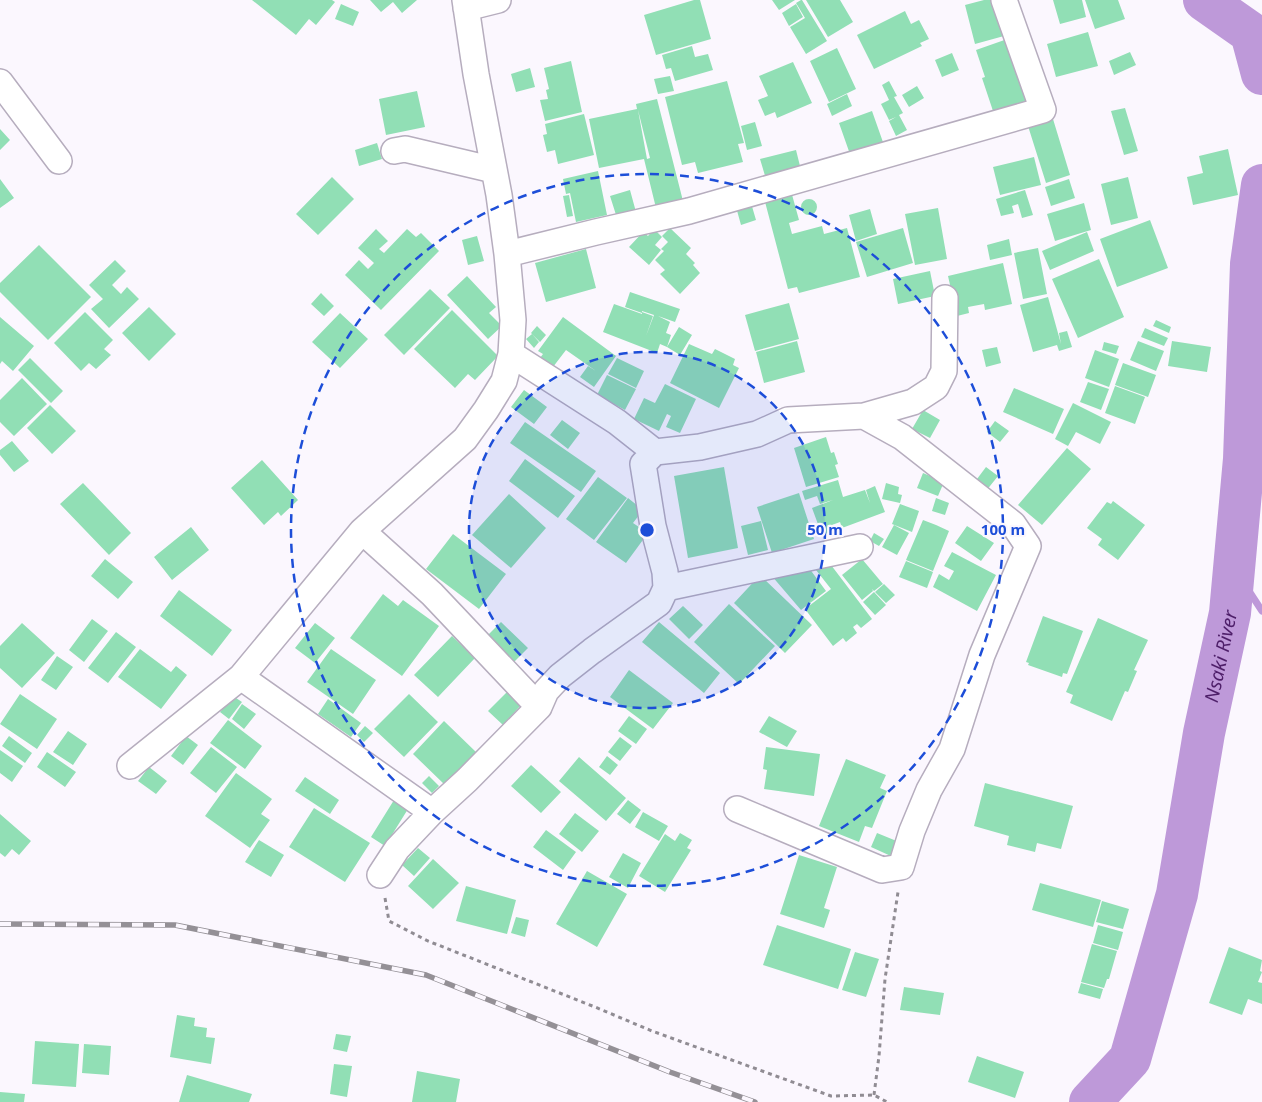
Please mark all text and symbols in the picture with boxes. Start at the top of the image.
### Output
text: 50 m [807,519,843,539]
text: 100 m [981,519,1025,539]
centre of rings [638,521,656,539]
water label: Nsaki River [1198,607,1244,705]

